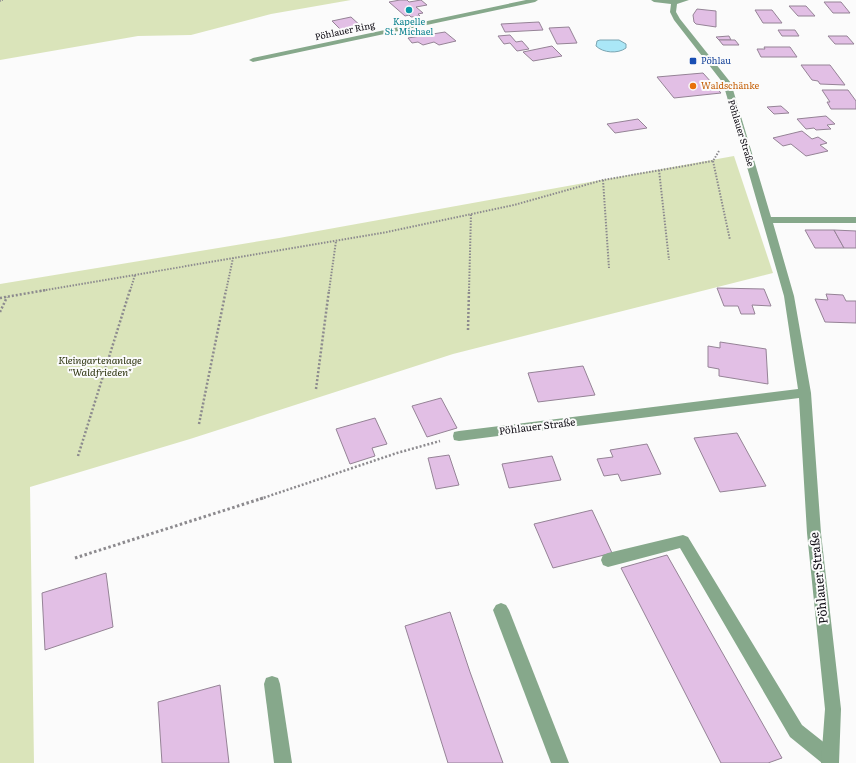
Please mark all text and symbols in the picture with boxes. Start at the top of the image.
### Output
marker: Kapelle St. Michael [404,5,414,15]
place label: Kapelle St. Michael [385,14,433,38]
street label: Pöhlauer Ring [313,17,377,43]
place label: Pöhlau [701,53,731,67]
marker: Pöhlau [688,56,698,66]
place label: Waldschänke [701,78,760,92]
marker: Waldschänke [688,81,698,91]
street label: Pöhlauer Straße [725,98,759,168]
park label: Kleingartenanlage "Waldfrieden" [58,352,142,379]
street label: Pöhlauer Straße [498,413,576,438]
street label: Pöhlauer Straße [804,531,832,625]

